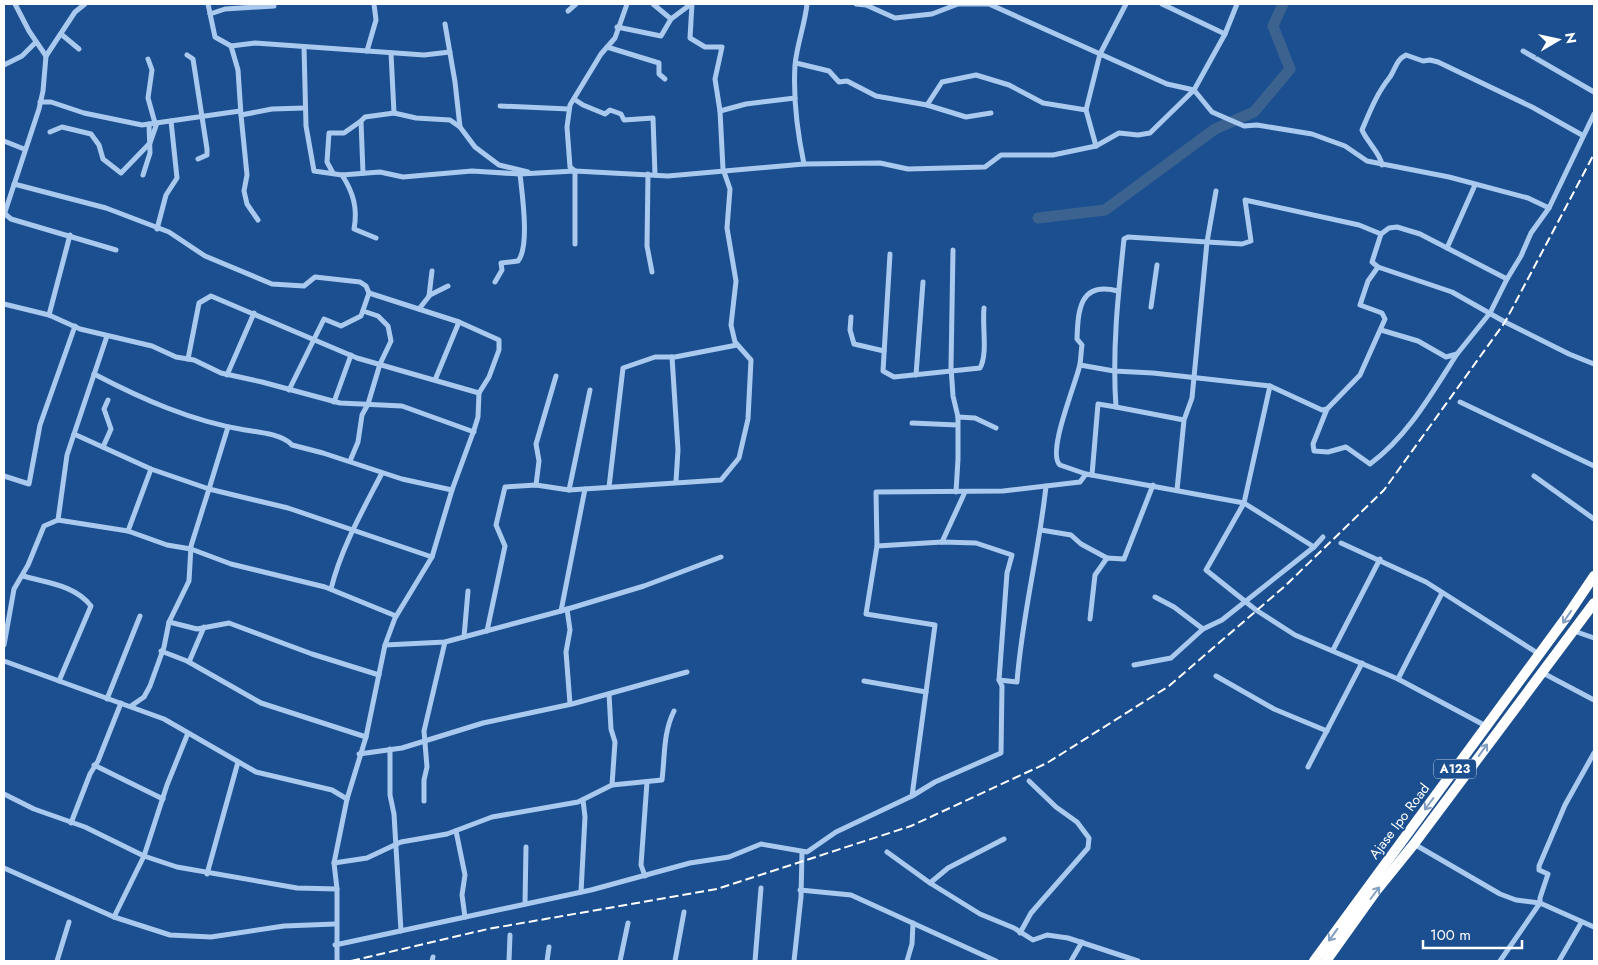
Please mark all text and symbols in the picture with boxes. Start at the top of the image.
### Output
north arrow [1533,15,1583,65]
text: N [1560,31,1582,45]
one-way arrow [1562,609,1572,623]
one-way arrow [1478,743,1488,757]
road number: A123 [1434,760,1476,779]
street label: Ajase Ipo Road [1364,779,1434,863]
one-way arrow [1424,797,1434,811]
one-way arrow [1369,887,1380,900]
scale bar [1423,918,1522,950]
text: 100 m [1430,924,1471,946]
one-way arrow [1328,928,1338,942]

